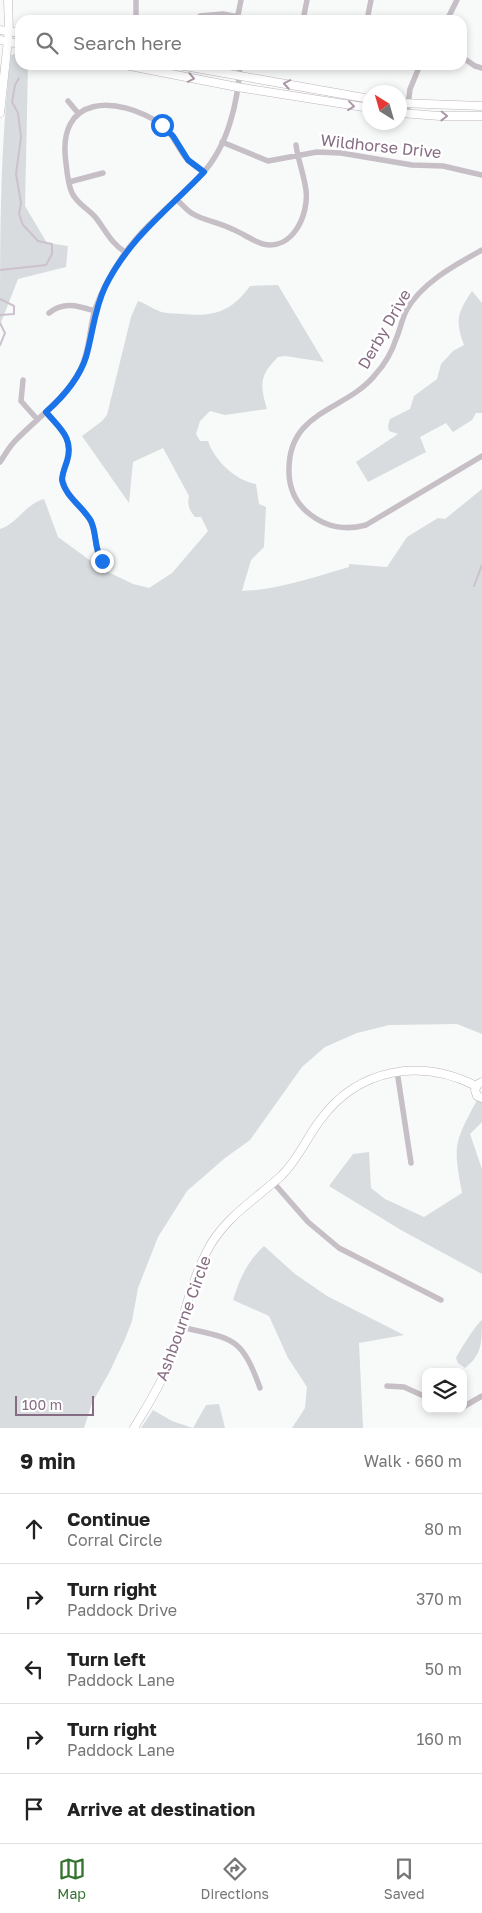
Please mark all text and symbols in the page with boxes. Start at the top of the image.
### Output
search box [15,15,467,70]
icon: search [33,29,61,57]
text: Search here [73,31,182,54]
one-way arrow [186,72,195,82]
one-way arrow [283,80,291,90]
north arrow [362,85,407,130]
one-way arrow [347,100,355,111]
one-way arrow [440,111,448,121]
route start [151,114,174,137]
street label: Wildhorse Drive [320,130,442,162]
street label: Derby Drive [353,286,415,372]
route end [91,550,114,573]
street label: Ashbourne Circle [151,1253,215,1383]
map controls [422,1368,467,1413]
button: layers [422,1368,467,1413]
scale bar [15,1393,94,1416]
text: 100 m [22,1396,62,1413]
text: 9 min [20,1448,75,1474]
text: Walk · 660 m [364,1451,462,1471]
text: Continue [67,1507,150,1530]
icon: ahead [20,1515,48,1543]
text: 80 m [424,1519,462,1539]
text: Corral Circle [67,1530,162,1550]
text: Turn right [67,1577,157,1600]
icon: right [20,1585,48,1613]
text: 370 m [416,1589,462,1609]
text: Paddock Drive [67,1600,177,1620]
text: Turn left [67,1647,146,1670]
icon: left [20,1655,48,1683]
text: 50 m [425,1659,462,1679]
text: Paddock Lane [67,1670,175,1690]
text: Turn right [67,1717,157,1740]
icon: right [20,1725,48,1753]
text: 160 m [416,1729,462,1749]
text: Paddock Lane [67,1740,175,1760]
icon: arrive [20,1795,48,1823]
text: Arrive at destination [67,1797,255,1820]
tab: Map [57,1855,86,1902]
tab: Directions [201,1855,269,1902]
tab: Saved [384,1855,425,1902]

